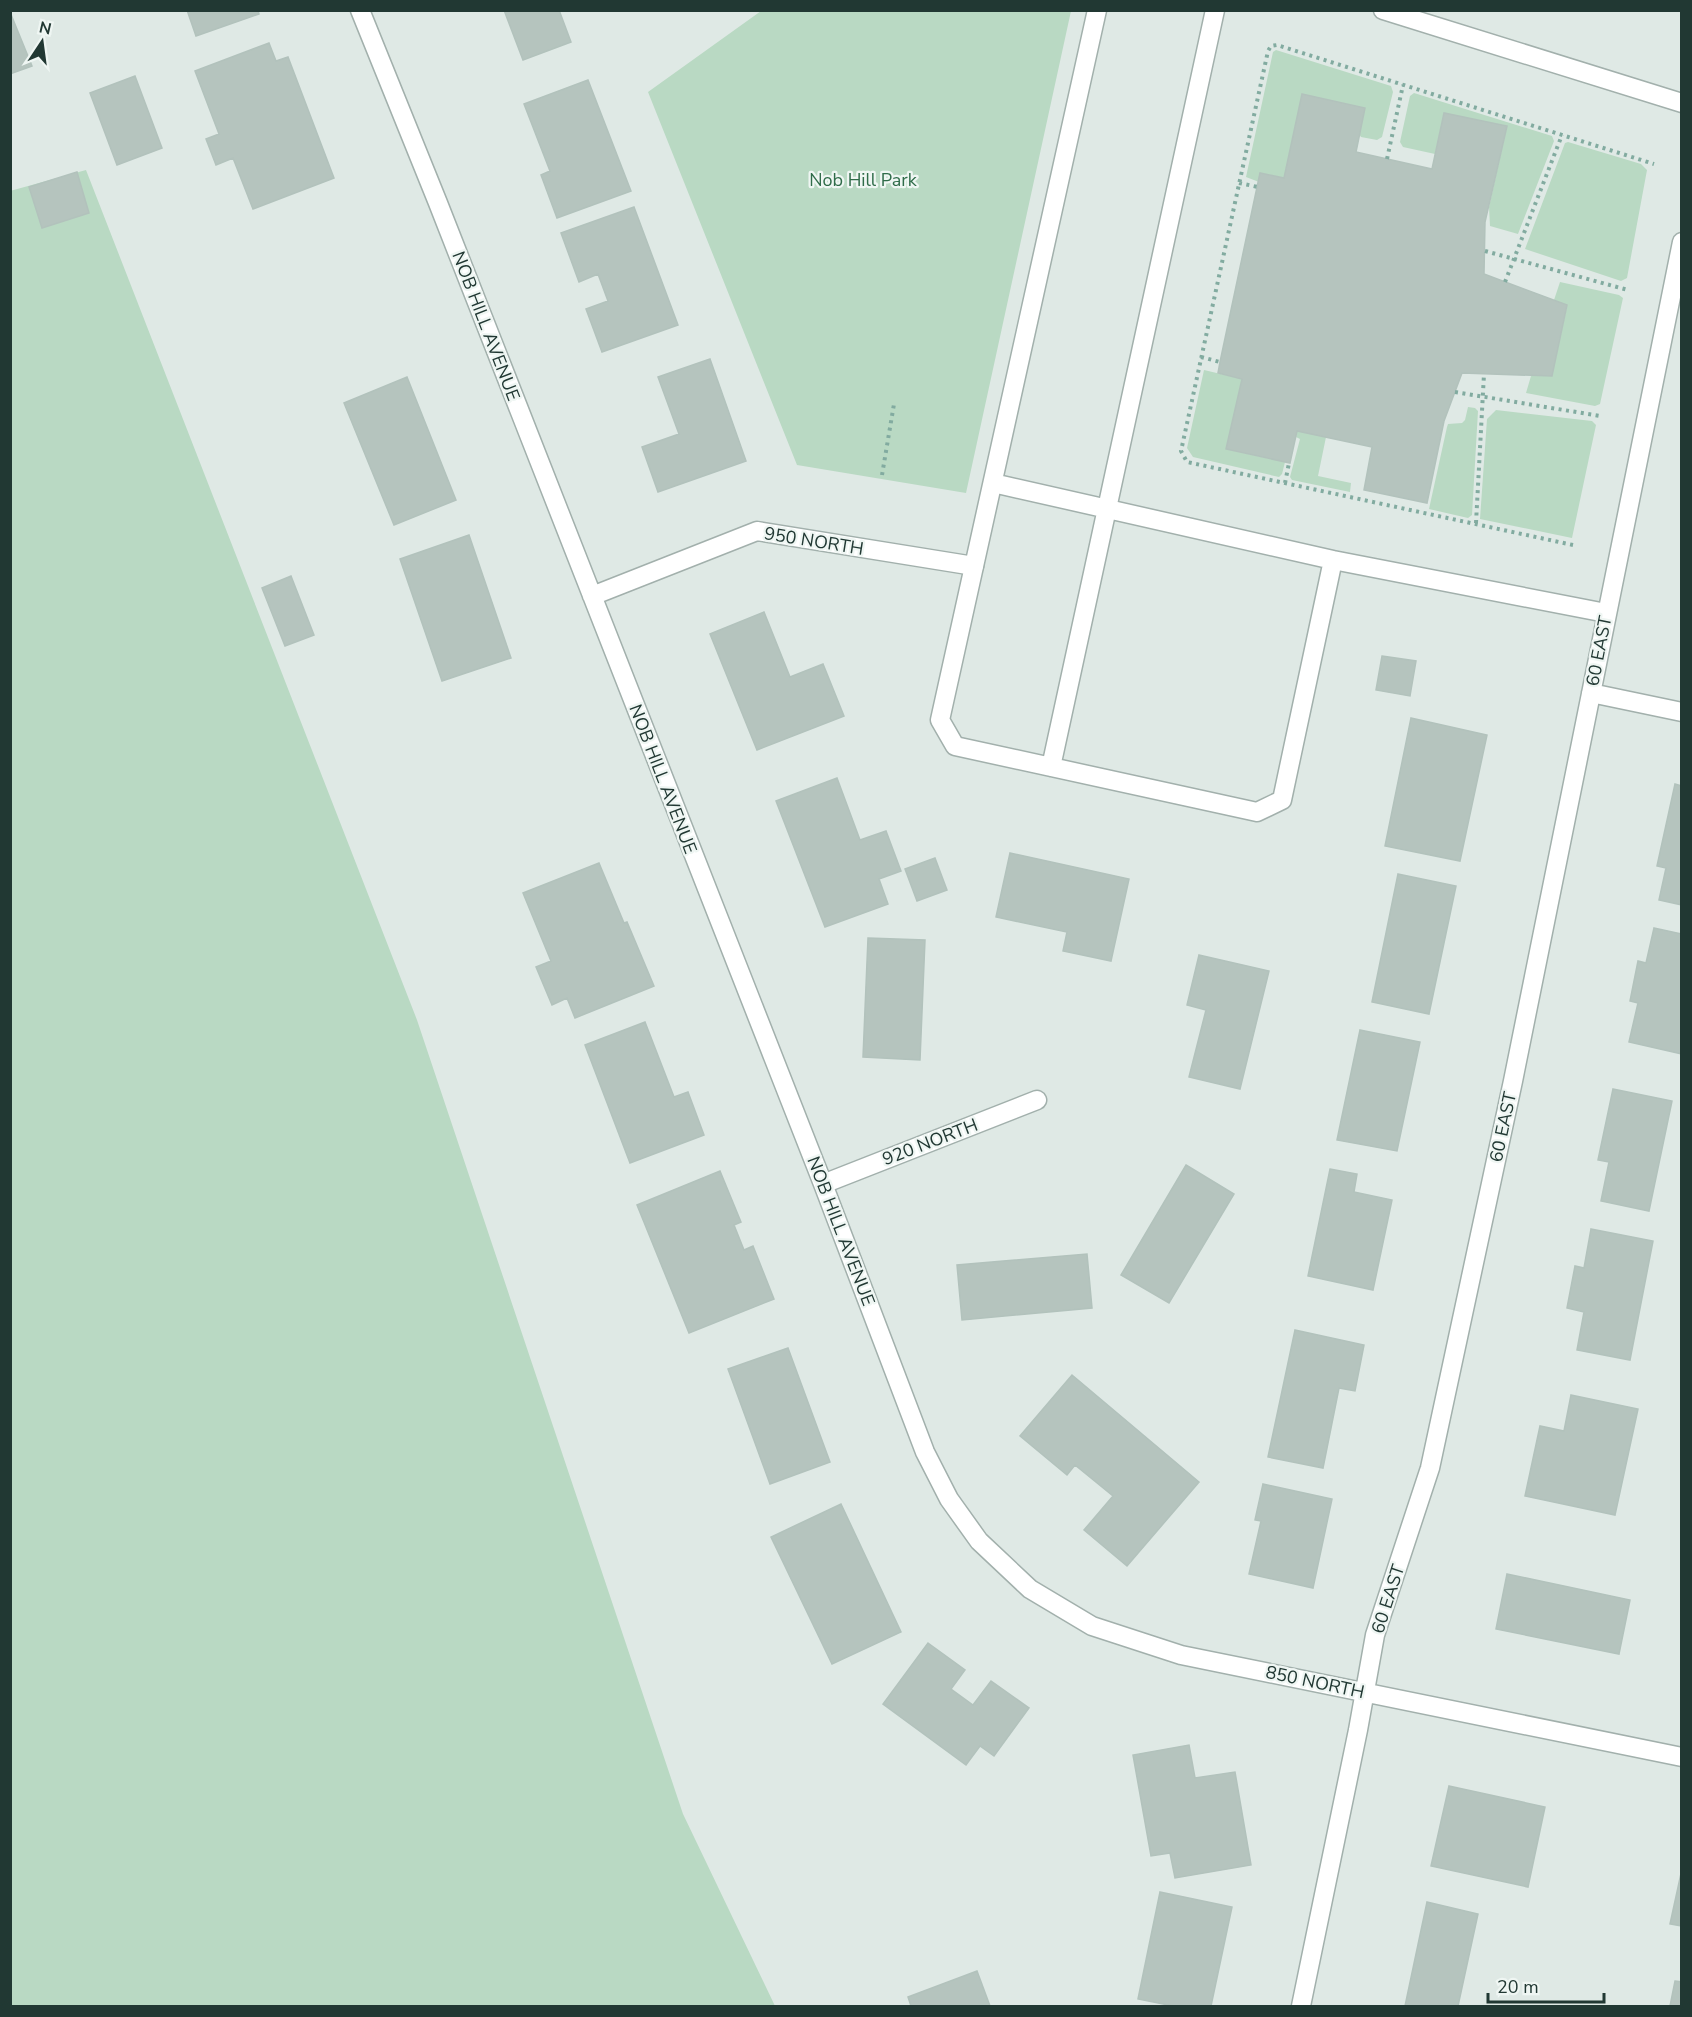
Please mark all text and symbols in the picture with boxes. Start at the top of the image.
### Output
north arrow [12,12,72,72]
text: N [37,16,53,40]
park label: Nob Hill Park [809,168,918,192]
street label: NOB HILL AVENUE [446,248,526,404]
street label: 950 NORTH [763,521,865,561]
street label: 60 EAST [1580,614,1618,688]
street label: NOB HILL AVENUE [623,701,703,857]
street label: 60 EAST [1484,1090,1522,1164]
street label: 920 NORTH [879,1113,981,1171]
street label: NOB HILL AVENUE [801,1153,881,1309]
street label: 60 EAST [1366,1561,1410,1637]
street label: 850 NORTH [1263,1660,1367,1704]
scale bar [1488,1966,1604,2004]
text: 20 m [1497,1975,1539,1999]

